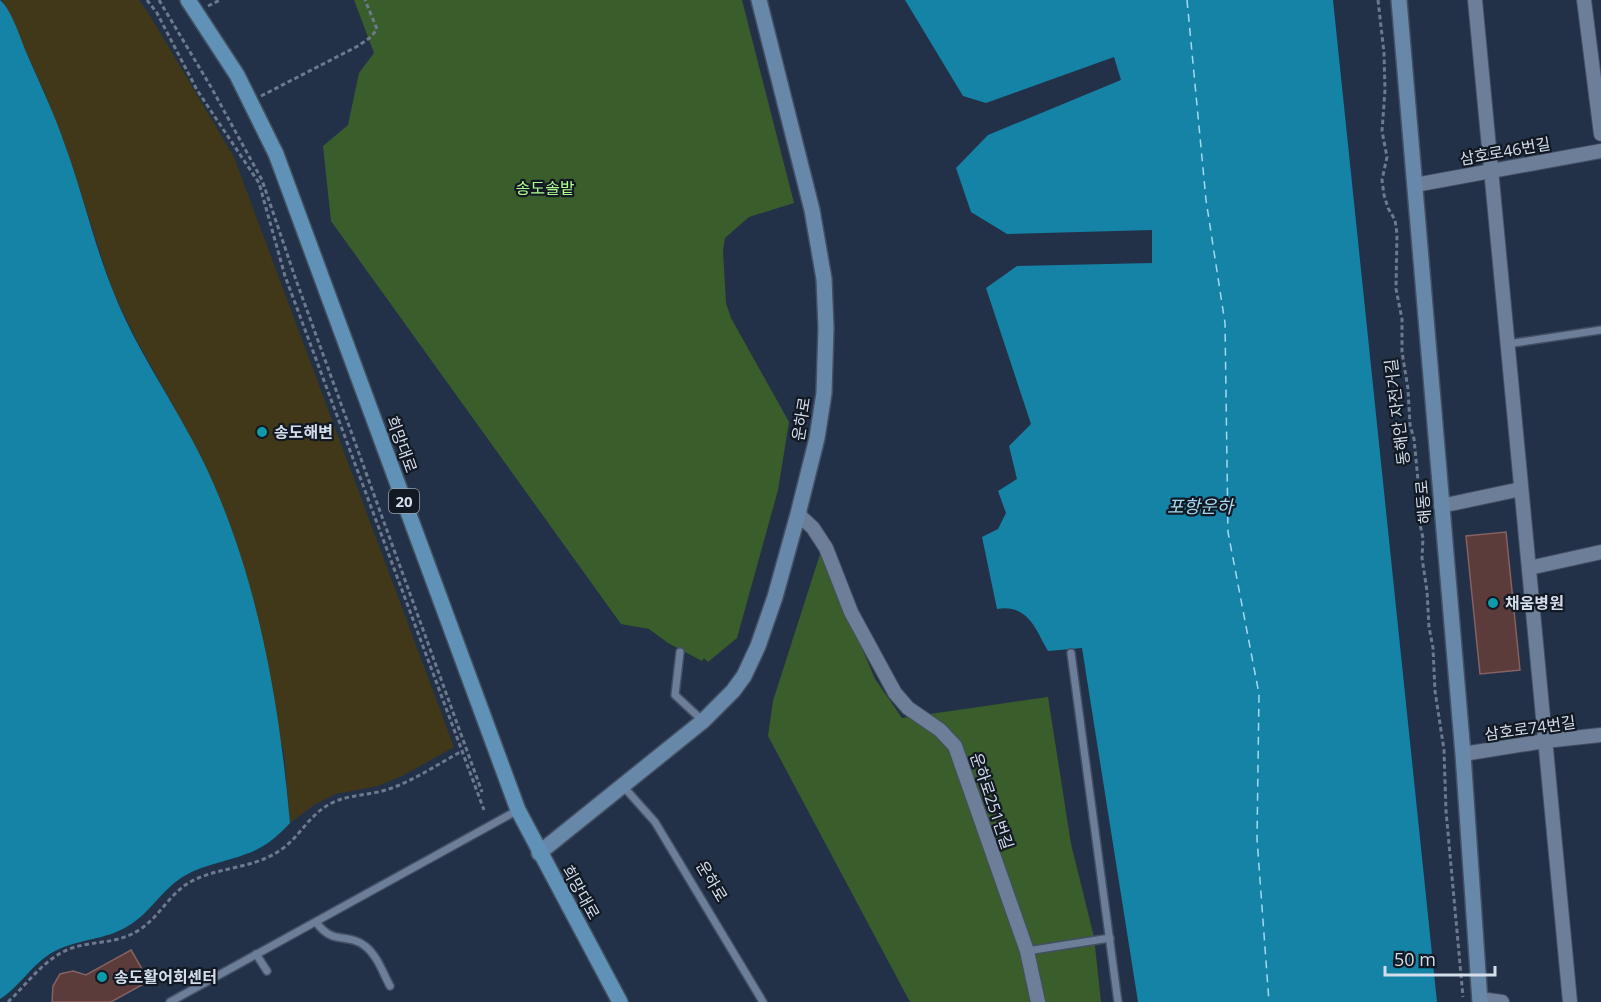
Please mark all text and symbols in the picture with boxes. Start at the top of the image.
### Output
street label: 삼호로46번길 [1458,132,1552,170]
park label: 송도솔밭 [516,177,575,199]
street label: 동해안 자전거길 [1380,357,1414,467]
street label: 운하로 [787,395,815,443]
street label: 희망대로 [382,413,422,476]
place label: 송도해변 [274,421,333,443]
marker: 송도해변 [255,425,269,439]
street label: 해동로 [1410,479,1436,525]
road number: 20 [389,489,419,513]
water label: 포항운하 [1167,494,1236,518]
place label: 채움병원 [1505,592,1564,614]
marker: 채움병원 [1486,596,1500,610]
street label: 삼호로74번길 [1483,711,1577,745]
street label: 운하로251번길 [965,750,1019,852]
street label: 운하로 [691,856,733,906]
street label: 희망대로 [557,861,605,923]
scale bar [1385,939,1494,977]
text: 50 m [1394,947,1436,971]
place label: 송도활어회센터 [114,966,217,988]
marker: 송도활어회센터 [95,970,109,984]

